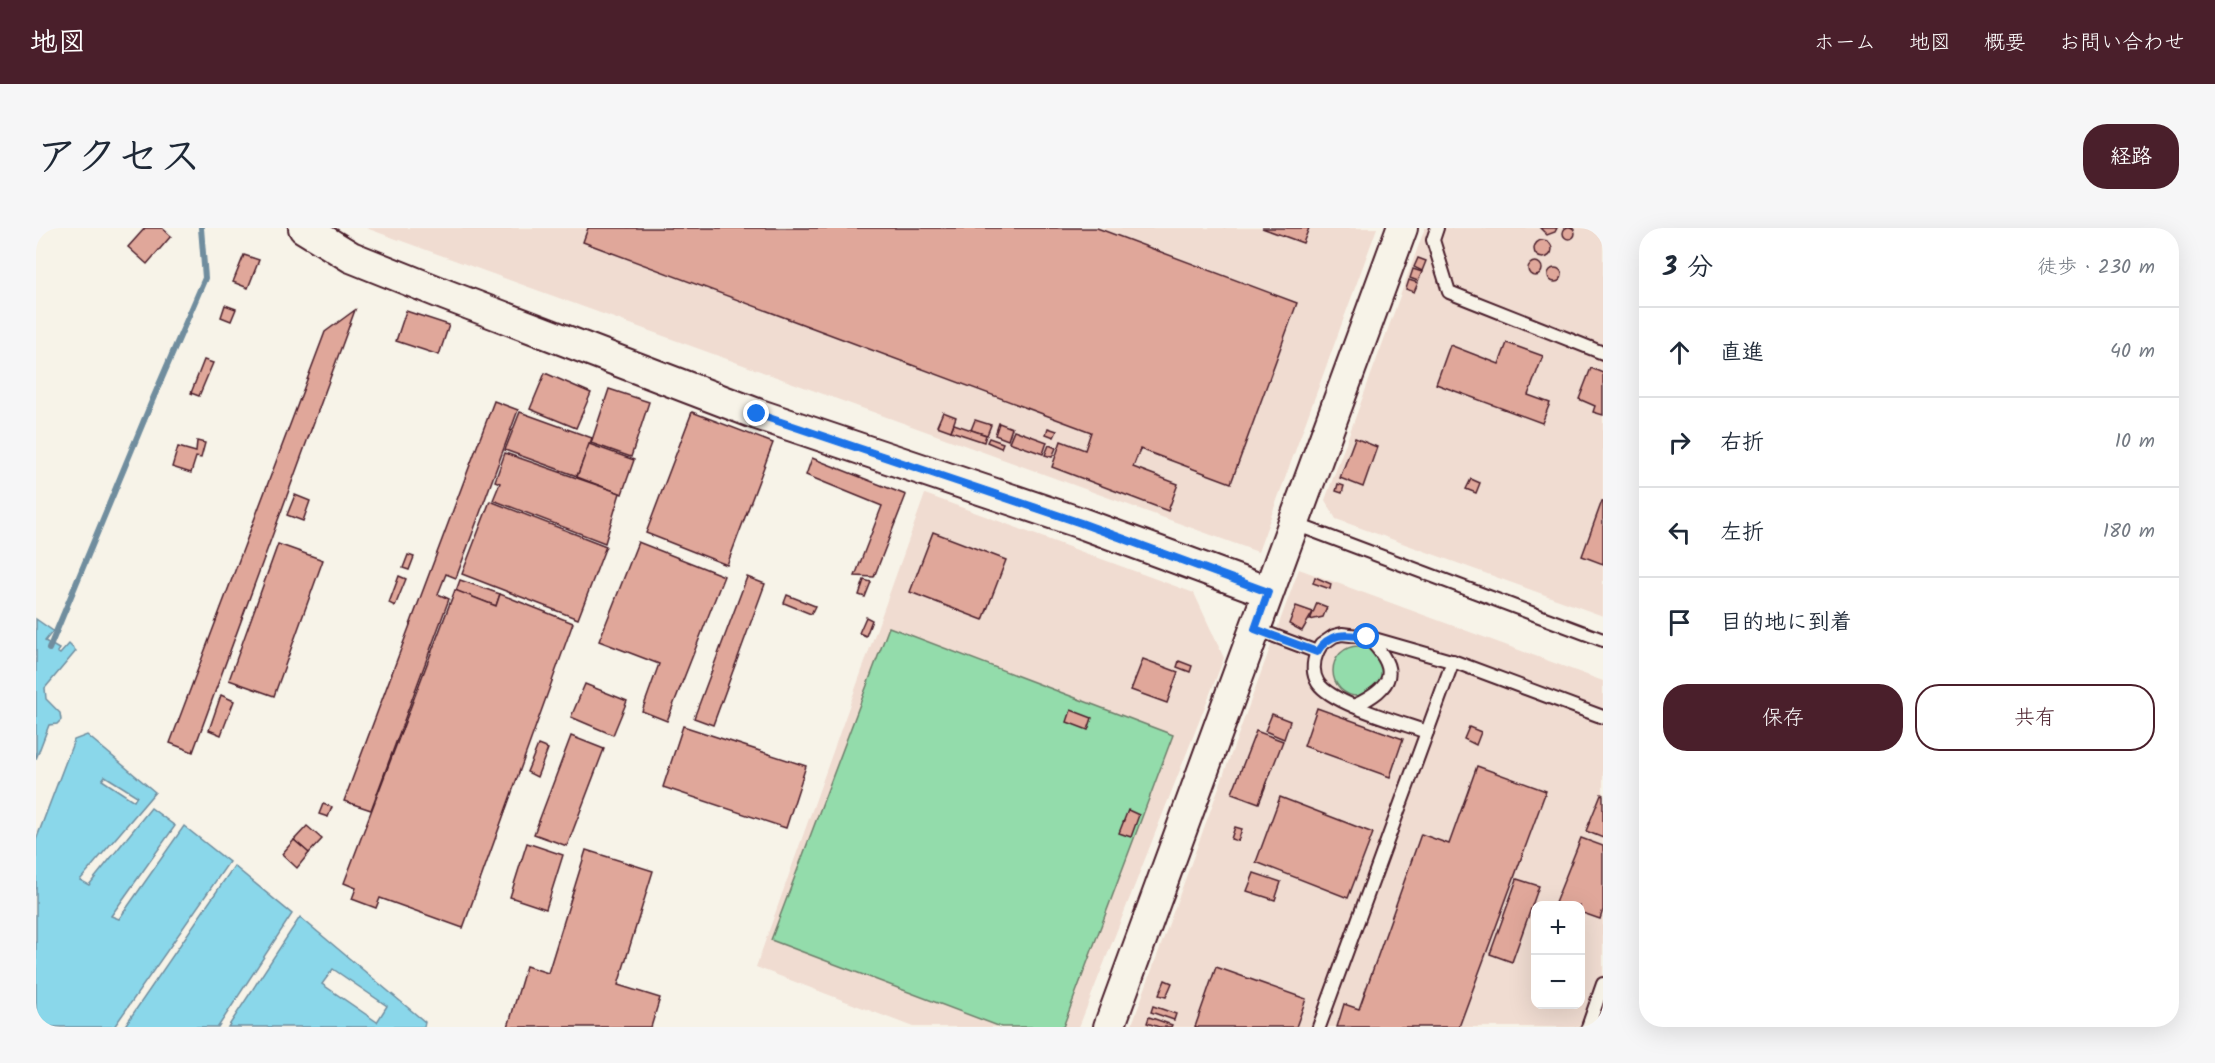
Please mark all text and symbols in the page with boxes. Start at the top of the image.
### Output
text: 地図 [30,21,86,66]
text: ホーム [1814,27,1876,60]
text: 地図 [1909,27,1951,60]
text: 概要 [1984,27,2026,60]
text: お問い合わせ [2059,27,2185,60]
button: 経路 [2083,124,2179,189]
text: アクセス [36,125,201,192]
text: 3 分 [1663,247,1713,289]
text: 徒歩 · 230 m [2037,252,2155,284]
icon: ahead [1663,336,1696,369]
text: 直進 [1720,336,1764,371]
text: 40 m [2110,336,2155,368]
route end [743,400,769,426]
icon: right [1663,426,1696,459]
text: 右折 [1720,426,1764,461]
text: 10 m [2115,426,2155,458]
icon: left [1663,516,1696,549]
text: 左折 [1720,516,1764,551]
text: 180 m [2103,516,2155,548]
icon: arrive [1663,606,1696,639]
text: 目的地に到着 [1720,606,1852,641]
route start [1353,623,1379,649]
button: 保存 [1663,684,1903,751]
button: 共有 [1915,684,2155,751]
map controls [1531,901,1585,1009]
button: + [1531,901,1585,955]
button: − [1531,955,1585,1009]

